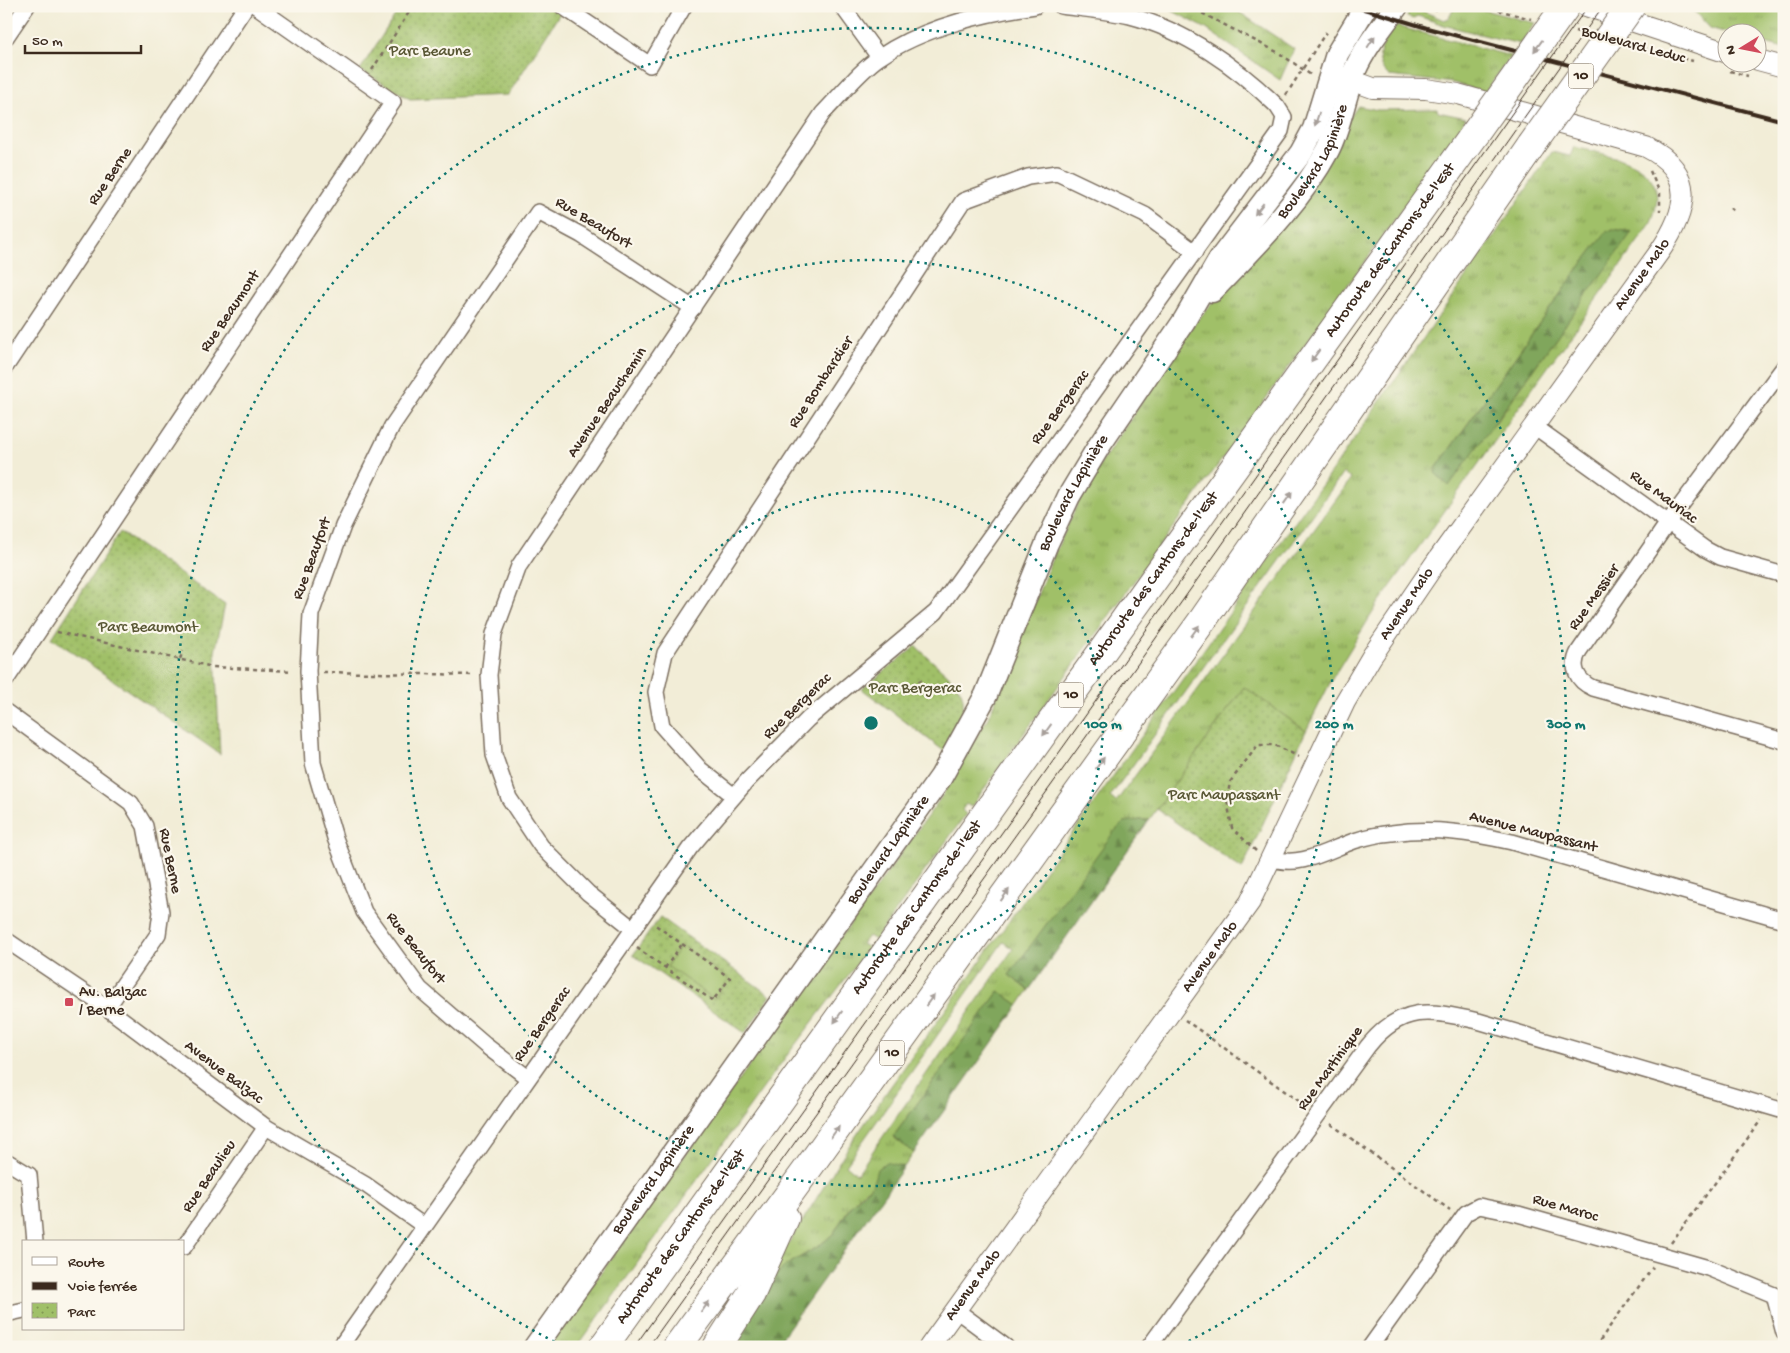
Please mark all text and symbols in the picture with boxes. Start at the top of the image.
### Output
scale bar [25,22,141,54]
north arrow [1718,22,1768,72]
street label: Boulevard Leduc [1578,23,1688,69]
text: 50 m [32,33,63,51]
one-way arrow [1366,35,1376,49]
one-way arrow [1533,39,1543,53]
park label: Parc Beaune [388,43,471,62]
text: N [1722,44,1741,56]
road number: 10 [1568,64,1594,88]
street label: Boulevard Lapinière [1273,102,1353,224]
one-way arrow [1313,112,1321,127]
street label: Rue Berne [85,144,138,210]
street label: Autoroute des Cantons-de-l'Est [1321,158,1461,342]
street label: Rue Beaufort [551,194,636,255]
one-way arrow [1253,202,1264,215]
street label: Avenue Malo [1611,235,1675,314]
street label: Rue Beaumont [197,266,266,357]
street label: Rue Bombardier [785,332,859,432]
street label: Avenue Beauchemin [564,344,652,462]
one-way arrow [1310,349,1320,363]
street label: Rue Bergerac [1028,367,1095,449]
street label: Boulevard Lapinière [1035,430,1114,555]
street label: Rue Mauriac [1626,467,1701,529]
street label: Autoroute des Cantons-de-l'Est [1085,487,1224,670]
one-way arrow [1283,491,1293,504]
street label: Rue Beaufort [289,514,337,603]
street label: Rue Messier [1565,560,1625,635]
street label: Avenue Malo [1376,564,1439,644]
park label: Parc Beaumont [97,619,199,638]
one-way arrow [1190,624,1200,638]
street label: Rue Bergerac [760,669,836,744]
park label: Parc Bergerac [868,680,962,699]
road number: 10 [1058,682,1084,708]
centre of rings [862,714,880,732]
text: 100 m [1083,716,1122,734]
text: 200 m [1315,716,1354,734]
text: 300 m [1545,716,1586,734]
one-way arrow [1042,723,1052,736]
one-way arrow [1095,756,1105,770]
park label: Parc Maupassant [1167,787,1281,806]
street label: Boulevard Lapinière [843,791,935,909]
street label: Avenue Maupassant [1467,808,1600,858]
street label: Autoroute des Cantons-de-l'Est [848,816,987,999]
street label: Rue Berne [153,827,185,896]
one-way arrow [1000,889,1011,902]
street label: Rue Beaufort [381,909,450,990]
street label: Avenue Malo [1178,917,1243,996]
street label: Rue Bergerac [510,983,576,1066]
place label: Av. Balzac / Berne [79,984,147,1021]
one-way arrow [925,993,935,1007]
marker: Av. Balzac / Berne [63,996,75,1008]
one-way arrow [833,1010,843,1024]
street label: Rue Martinique [1294,1022,1369,1115]
street label: Avenue Balzac [180,1037,267,1109]
road number: 10 [880,1040,904,1066]
street label: Boulevard Lapinière [608,1121,700,1239]
one-way arrow [830,1125,840,1139]
street label: Rue Beaulieu [179,1137,242,1217]
street label: Autoroute des Cantons-de-l'Est [613,1145,751,1328]
street label: Rue Maroc [1530,1191,1601,1228]
legend [22,1240,185,1330]
street label: Avenue Malo [941,1246,1006,1325]
text: Route [68,1254,105,1272]
text: Voie ferrée [67,1278,137,1296]
one-way arrow [700,1300,710,1314]
text: Parc [67,1304,96,1322]

